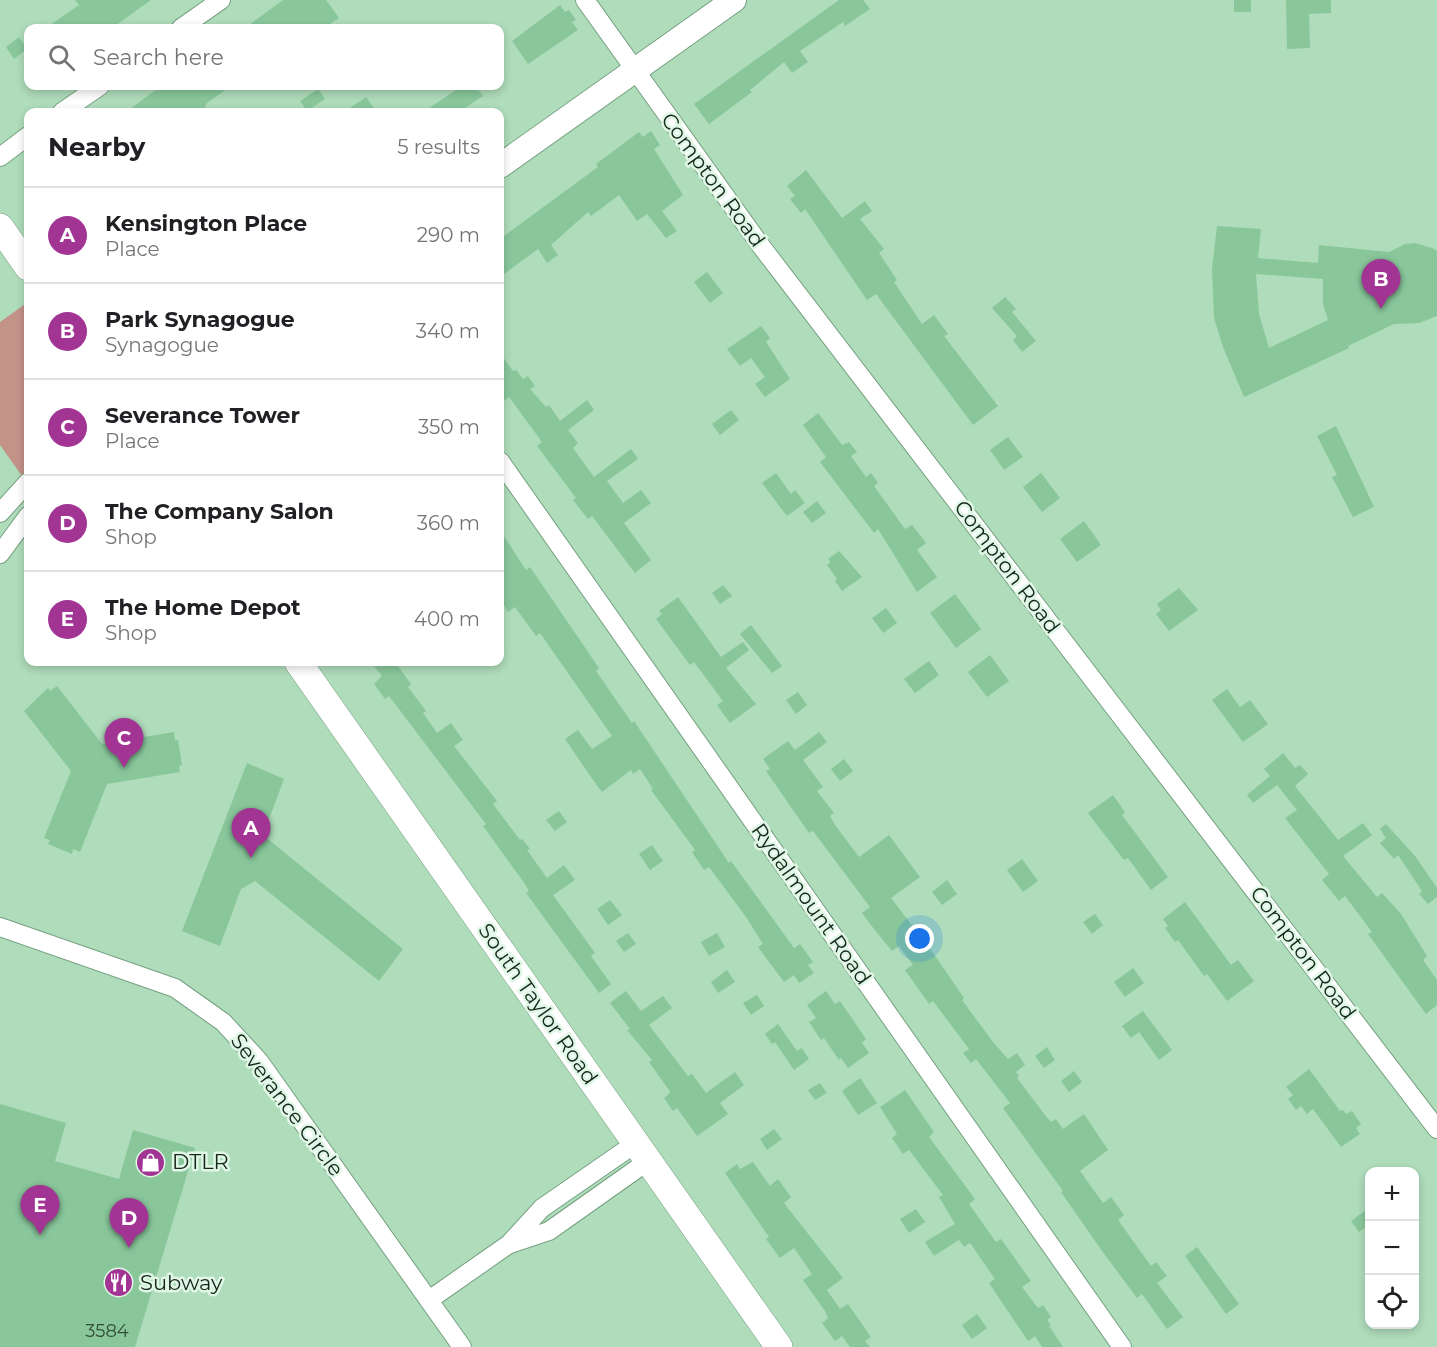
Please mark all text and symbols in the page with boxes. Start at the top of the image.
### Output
search box [24,24,504,90]
icon: search [45,41,78,74]
text: Search here [93,44,224,71]
street label: Compton Road [656,108,771,252]
text: Nearby [48,131,145,163]
text: 5 results [397,135,480,159]
text: Kensington Place [105,210,307,237]
text: A [60,223,75,247]
text: 290 m [417,223,480,247]
text: Place [105,237,160,261]
pin: B [1362,260,1400,309]
text: Park Synagogue [105,306,295,333]
text: B [60,319,75,343]
text: 340 m [416,319,480,343]
text: Synagogue [105,333,219,357]
text: Severance Tower [105,402,300,429]
text: C [60,415,75,439]
text: 350 m [418,415,480,439]
text: Place [105,429,160,453]
street label: Compton Road [949,495,1066,638]
text: The Company Salon [105,498,334,525]
text: D [59,511,76,535]
text: 360 m [417,511,480,535]
text: Shop [105,525,157,549]
text: The Home Depot [105,594,301,621]
text: E [61,607,74,631]
text: 400 m [414,607,480,631]
text: Shop [105,621,157,645]
pin: C [104,718,144,768]
pin: A [232,808,270,858]
street label: Rydalmount Road [746,818,876,989]
street label: Compton Road [1245,881,1362,1024]
street label: South Taylor Road [473,918,603,1089]
your location [905,924,934,953]
street label: Severance Circle [226,1029,349,1181]
shop icon: DTLR [135,1146,167,1178]
place label: DTLR [172,1149,229,1174]
map controls [1365,1167,1419,1329]
button: + [1365,1167,1419,1221]
pin: E [20,1186,60,1235]
pin: D [110,1198,148,1248]
button: − [1365,1221,1419,1275]
restaurant icon: Subway [103,1267,135,1299]
place label: Subway [140,1270,223,1295]
button: locate [1365,1275,1419,1329]
house number: 3584 [85,1320,129,1342]

